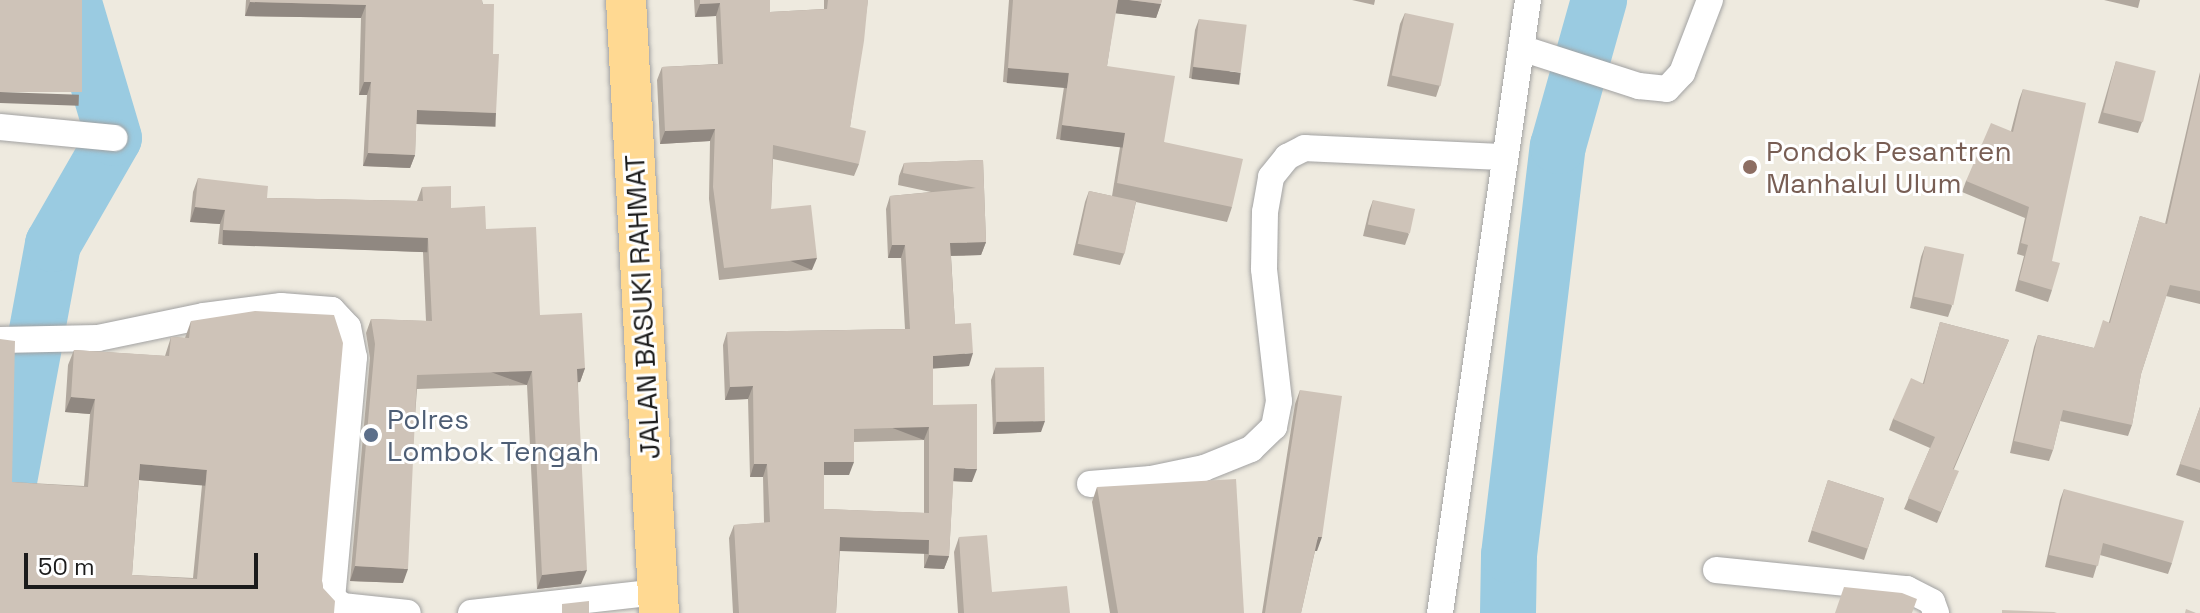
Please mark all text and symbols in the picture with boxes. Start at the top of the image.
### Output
place label: Pondok Pesantren Manhalul Ulum [1766,134,2012,200]
street label: JALAN BASUKI RAHMAT [617,154,667,460]
marker: Pondok Pesantren Manhalul Ulum [1741,158,1759,176]
place label: Polres Lombok Tengah [387,402,600,468]
marker: Polres Lombok Tengah [362,426,380,444]
scale bar [28,537,262,587]
text: 50 m [38,551,95,582]

